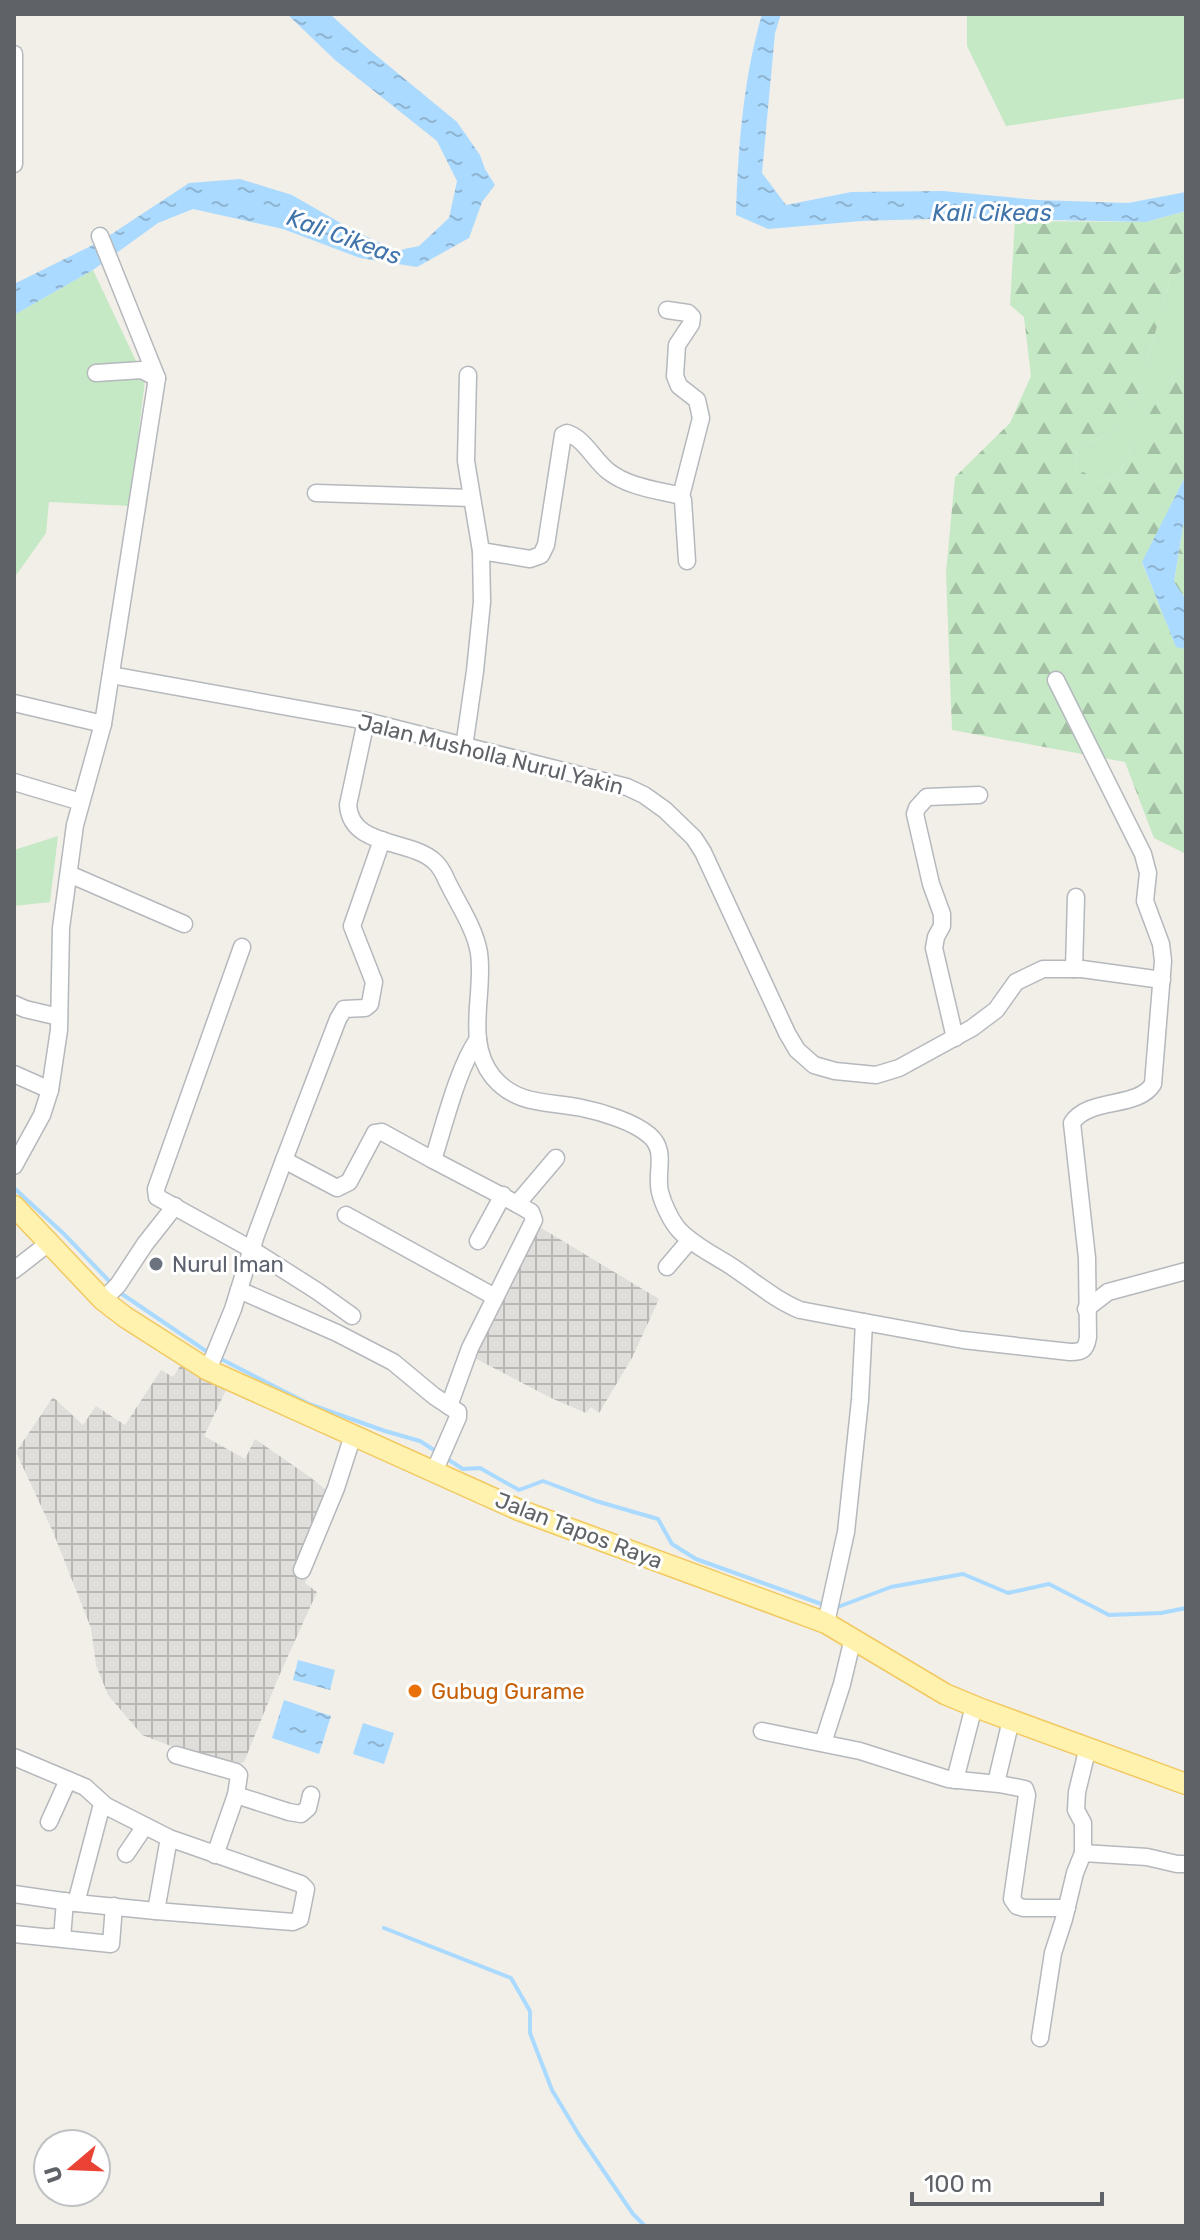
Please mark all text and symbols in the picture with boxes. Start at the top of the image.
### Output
water label: Kali Cikeas [932,199,1052,227]
water label: Kali Cikeas [283,203,405,271]
street label: Jalan Musholla Nurul Yakin [355,708,627,801]
place label: Nurul Iman [172,1251,284,1278]
marker: Nurul Iman [147,1255,165,1273]
street label: Jalan Tapos Raya [491,1486,666,1575]
place label: Gubug Gurame [431,1678,585,1705]
marker: Gubug Gurame [406,1682,424,1700]
north arrow [32,2128,112,2208]
scale bar [912,2156,1102,2206]
text: U [38,2162,69,2186]
text: 100 m [924,2170,992,2198]

